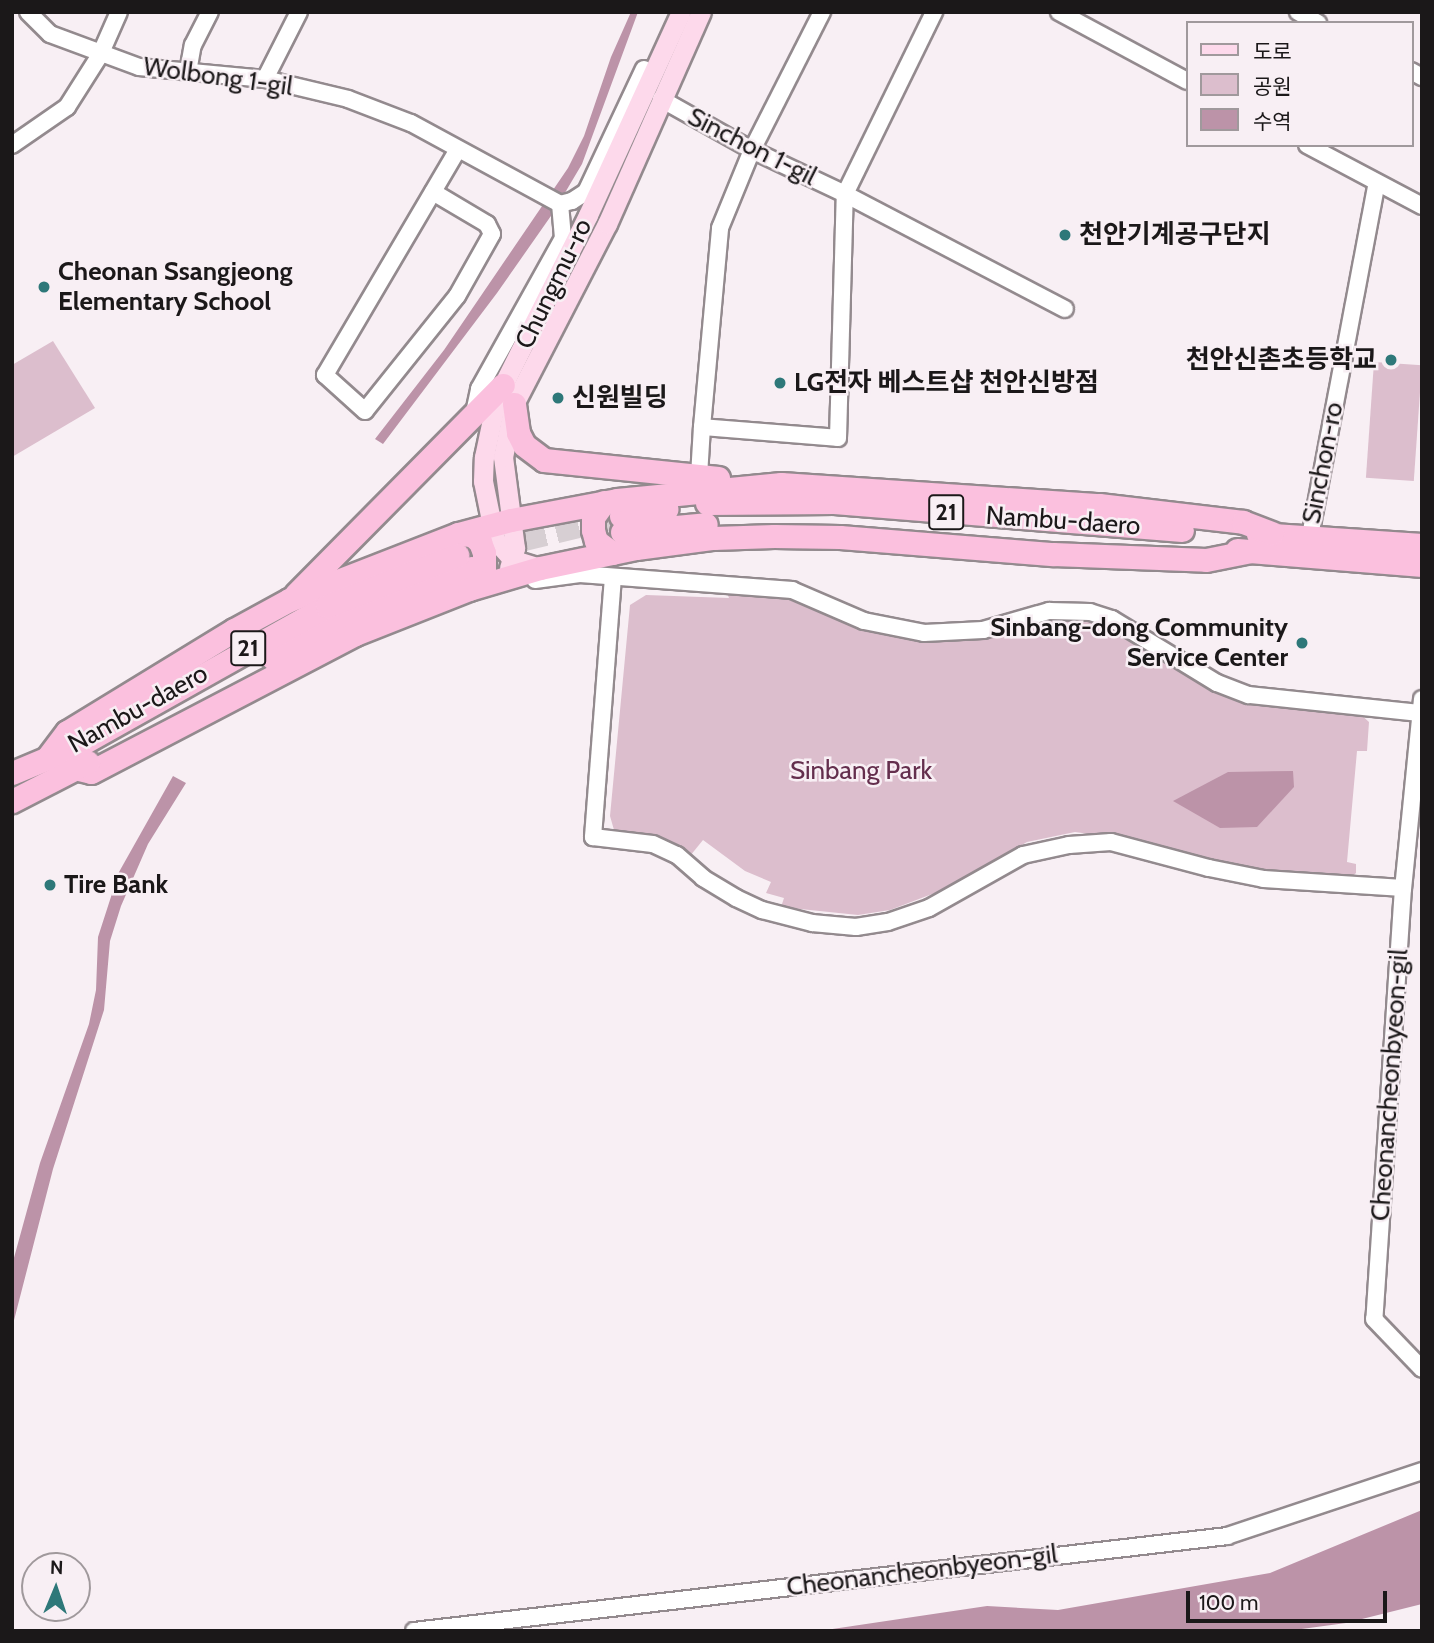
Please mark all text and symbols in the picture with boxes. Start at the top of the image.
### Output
legend [1186,21,1413,147]
text: 도로 [1253,39,1292,64]
street label: Wolbong 1-gil [141,51,295,103]
text: 공원 [1253,74,1292,99]
street label: Sinchon 1-gil [682,101,822,193]
text: 수역 [1253,109,1292,134]
street label: Chungmu-ro [509,214,599,354]
place label: 천안기계공구단지 [1079,219,1270,251]
marker: 천안기계공구단지 [1057,227,1073,243]
place label: Cheonan Ssangjeong Elementary School [58,256,293,318]
marker: Cheonan Ssangjeong Elementary School [36,279,52,295]
place label: 천안신촌초등학교 [1186,344,1377,376]
marker: 천안신촌초등학교 [1383,352,1399,368]
place label: LG전자 베스트샵 천안신방점 [794,367,1099,399]
marker: LG전자 베스트샵 천안신방점 [772,375,788,391]
place label: 신원빌딩 [572,382,668,414]
marker: 신원빌딩 [550,390,566,406]
street label: Sinchon-ro [1296,400,1350,526]
road number: 21 [927,491,965,532]
street label: Nambu-daero [985,500,1141,542]
place label: Sinbang-dong Community Service Center [990,612,1288,674]
road number: 21 [229,628,267,668]
marker: Sinbang-dong Community Service Center [1294,635,1310,651]
street label: Nambu-daero [63,658,213,760]
park label: Sinbang Park [790,755,932,787]
place label: Tire Bank [64,869,168,901]
marker: Tire Bank [42,877,58,893]
street label: Cheonancheonbyeon-gil [1365,948,1415,1222]
street label: Cheonancheonbyeon-gil [785,1539,1059,1603]
north arrow [21,1552,91,1622]
text: N [50,1556,64,1579]
scale bar [1189,1576,1390,1620]
text: 100 m [1199,1590,1258,1615]

